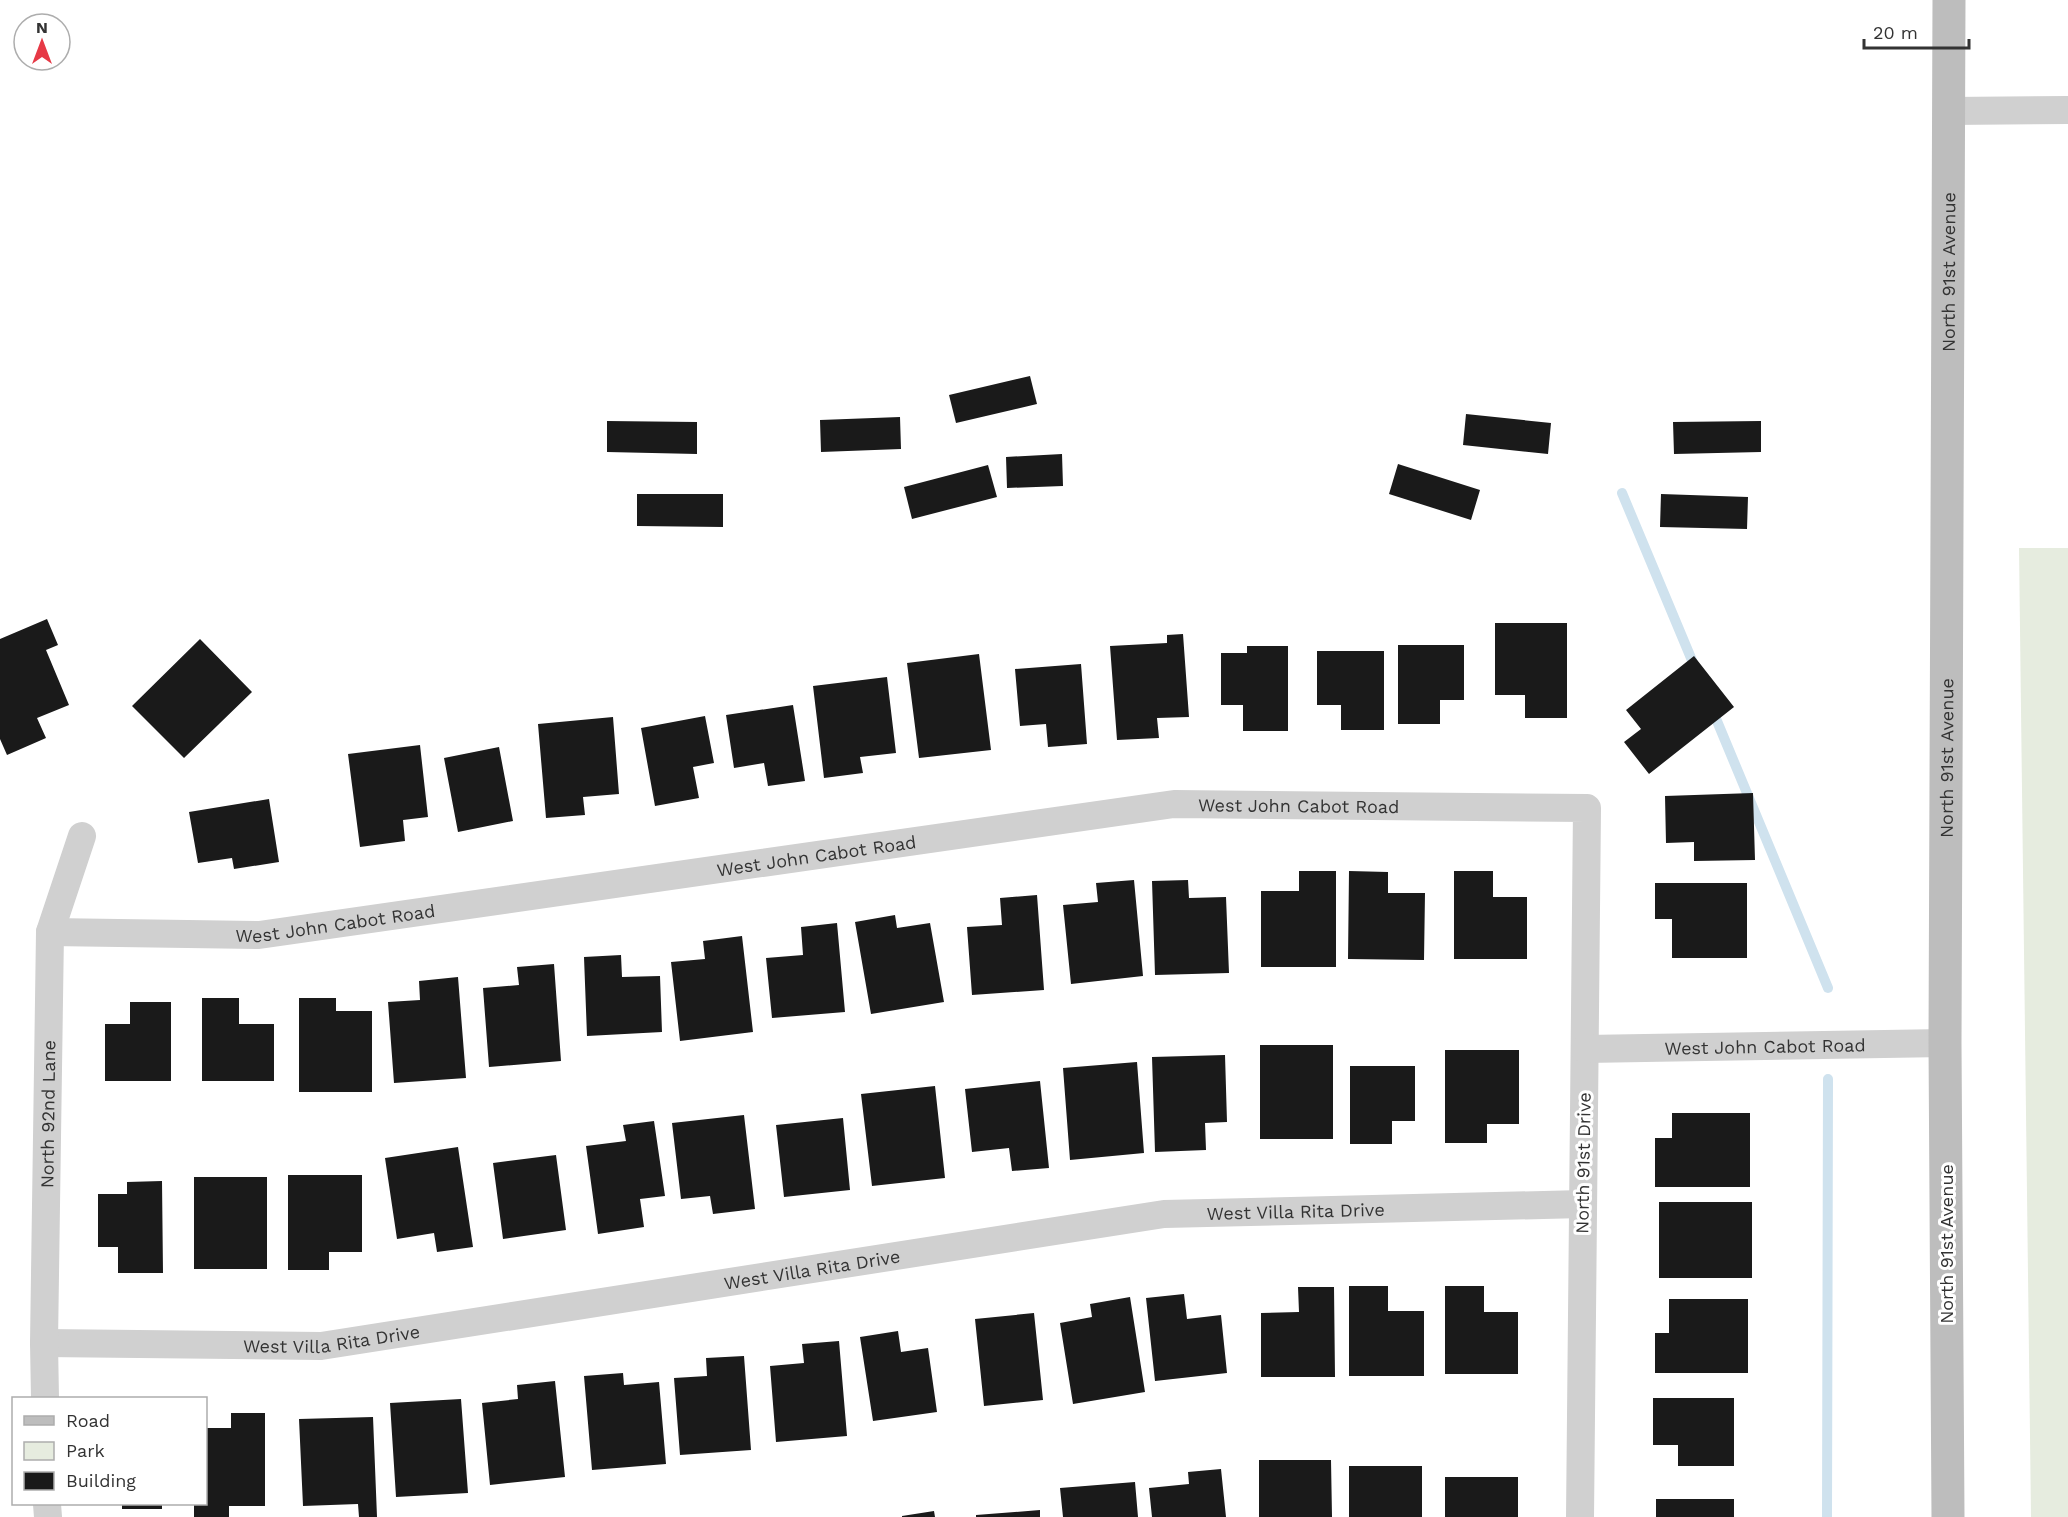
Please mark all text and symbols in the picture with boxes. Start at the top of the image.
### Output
north arrow [12,12,72,72]
scale bar [1864,12,1969,50]
text: N [36,18,48,37]
text: 20 m [1873,22,1918,43]
street label: North 91st Avenue [1937,192,1959,352]
street label: North 91st Avenue [1935,678,1957,838]
street label: West John Cabot Road [1198,794,1399,817]
street label: West John Cabot Road [715,831,917,880]
street label: West John Cabot Road [235,899,436,946]
street label: West John Cabot Road [1664,1034,1866,1058]
street label: North 92nd Lane [36,1040,59,1188]
street label: North 91st Drive [1571,1092,1595,1234]
street label: North 91st Avenue [1936,1164,1957,1324]
street label: West Villa Rita Drive [1206,1198,1385,1223]
street label: West Villa Rita Drive [722,1245,902,1293]
street label: West Villa Rita Drive [243,1320,421,1357]
legend [12,1397,207,1505]
text: Road [66,1410,110,1431]
text: Park [66,1440,105,1461]
text: Building [66,1470,136,1491]

